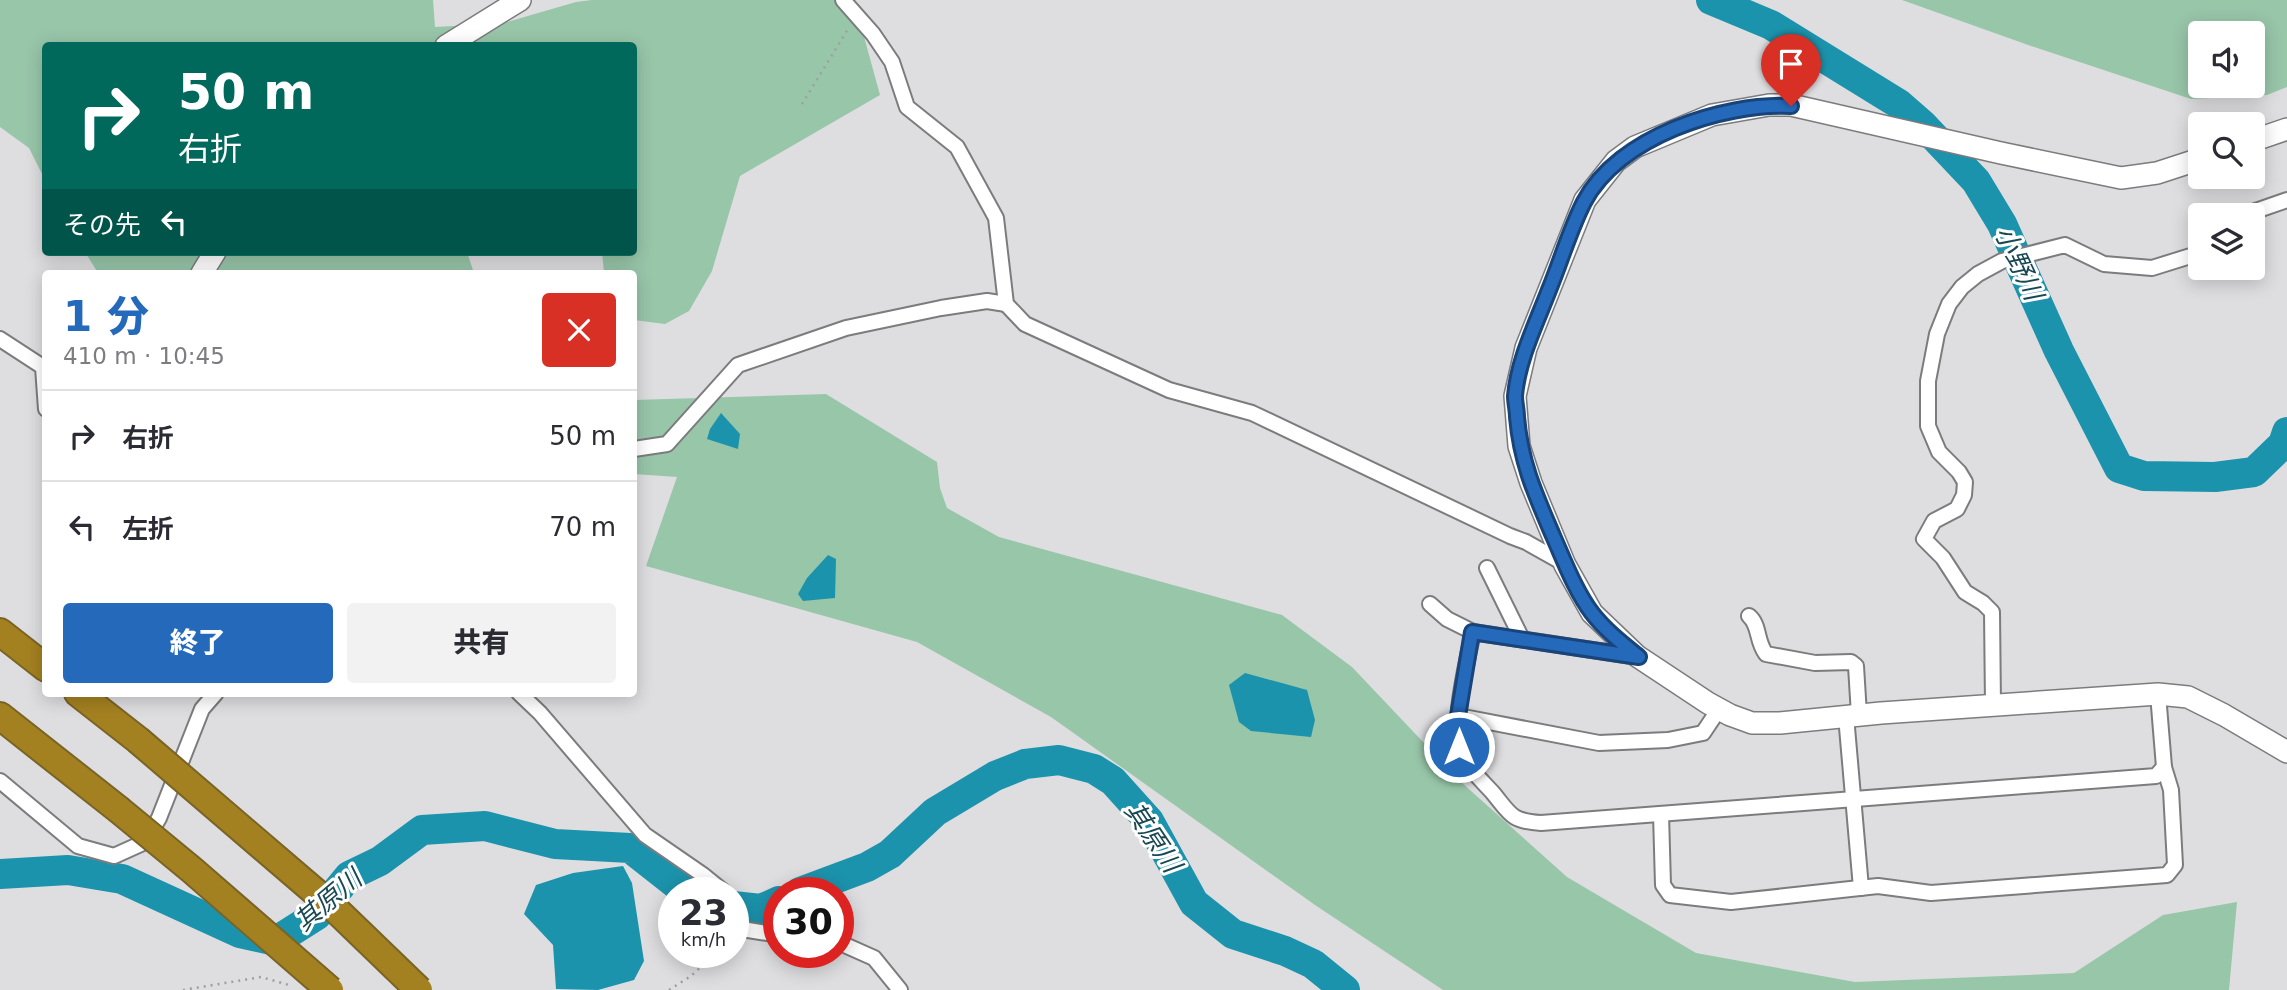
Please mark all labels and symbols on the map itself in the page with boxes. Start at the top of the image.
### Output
pin [1761,34,1821,106]
water label: 小野川 [1989,221,2050,307]
position arrow [1422,710,1496,784]
water label: 其原川 [1119,796,1189,880]
water label: 其原川 [288,862,370,937]
speed limit sign: 30 [763,877,854,968]

